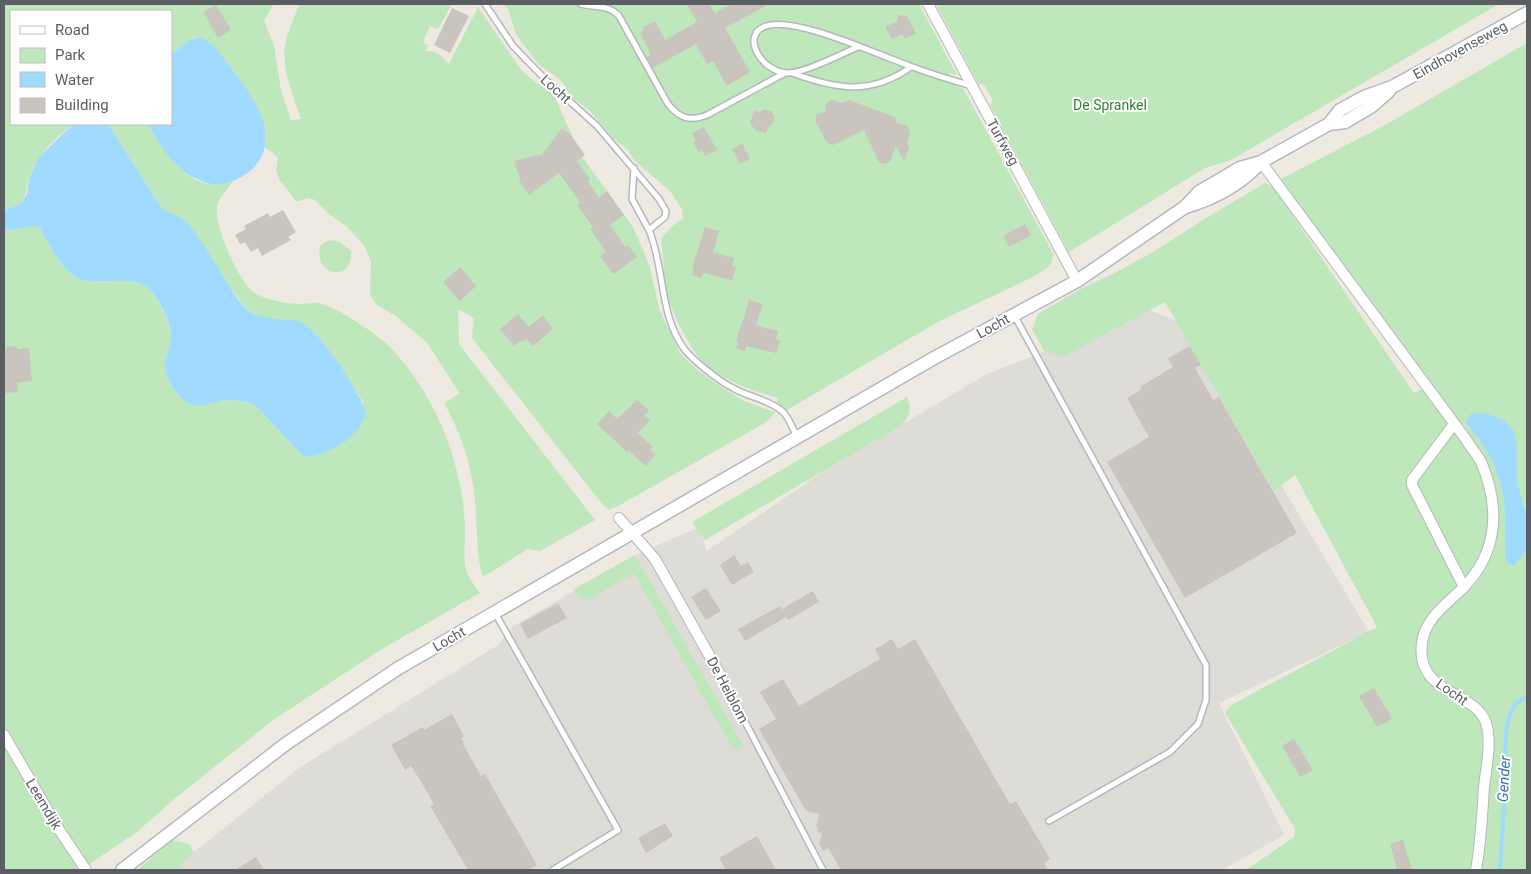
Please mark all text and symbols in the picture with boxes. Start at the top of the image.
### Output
legend [10,10,172,125]
street label: Eindhovenseweg [1410,18,1510,82]
text: Road [55,21,89,39]
text: Park [55,46,86,64]
text: Water [55,71,94,89]
street label: Locht [538,71,575,107]
text: Building [55,96,109,114]
park label: De Sprankel [1073,97,1147,113]
street label: Turfweg [984,116,1022,168]
street label: Locht [974,310,1013,342]
street label: Locht [430,623,469,655]
street label: De Heiblom [704,654,752,726]
street label: Locht [1433,675,1471,709]
water label: Gender [1494,754,1514,803]
street label: Leemdijk [23,776,66,833]

